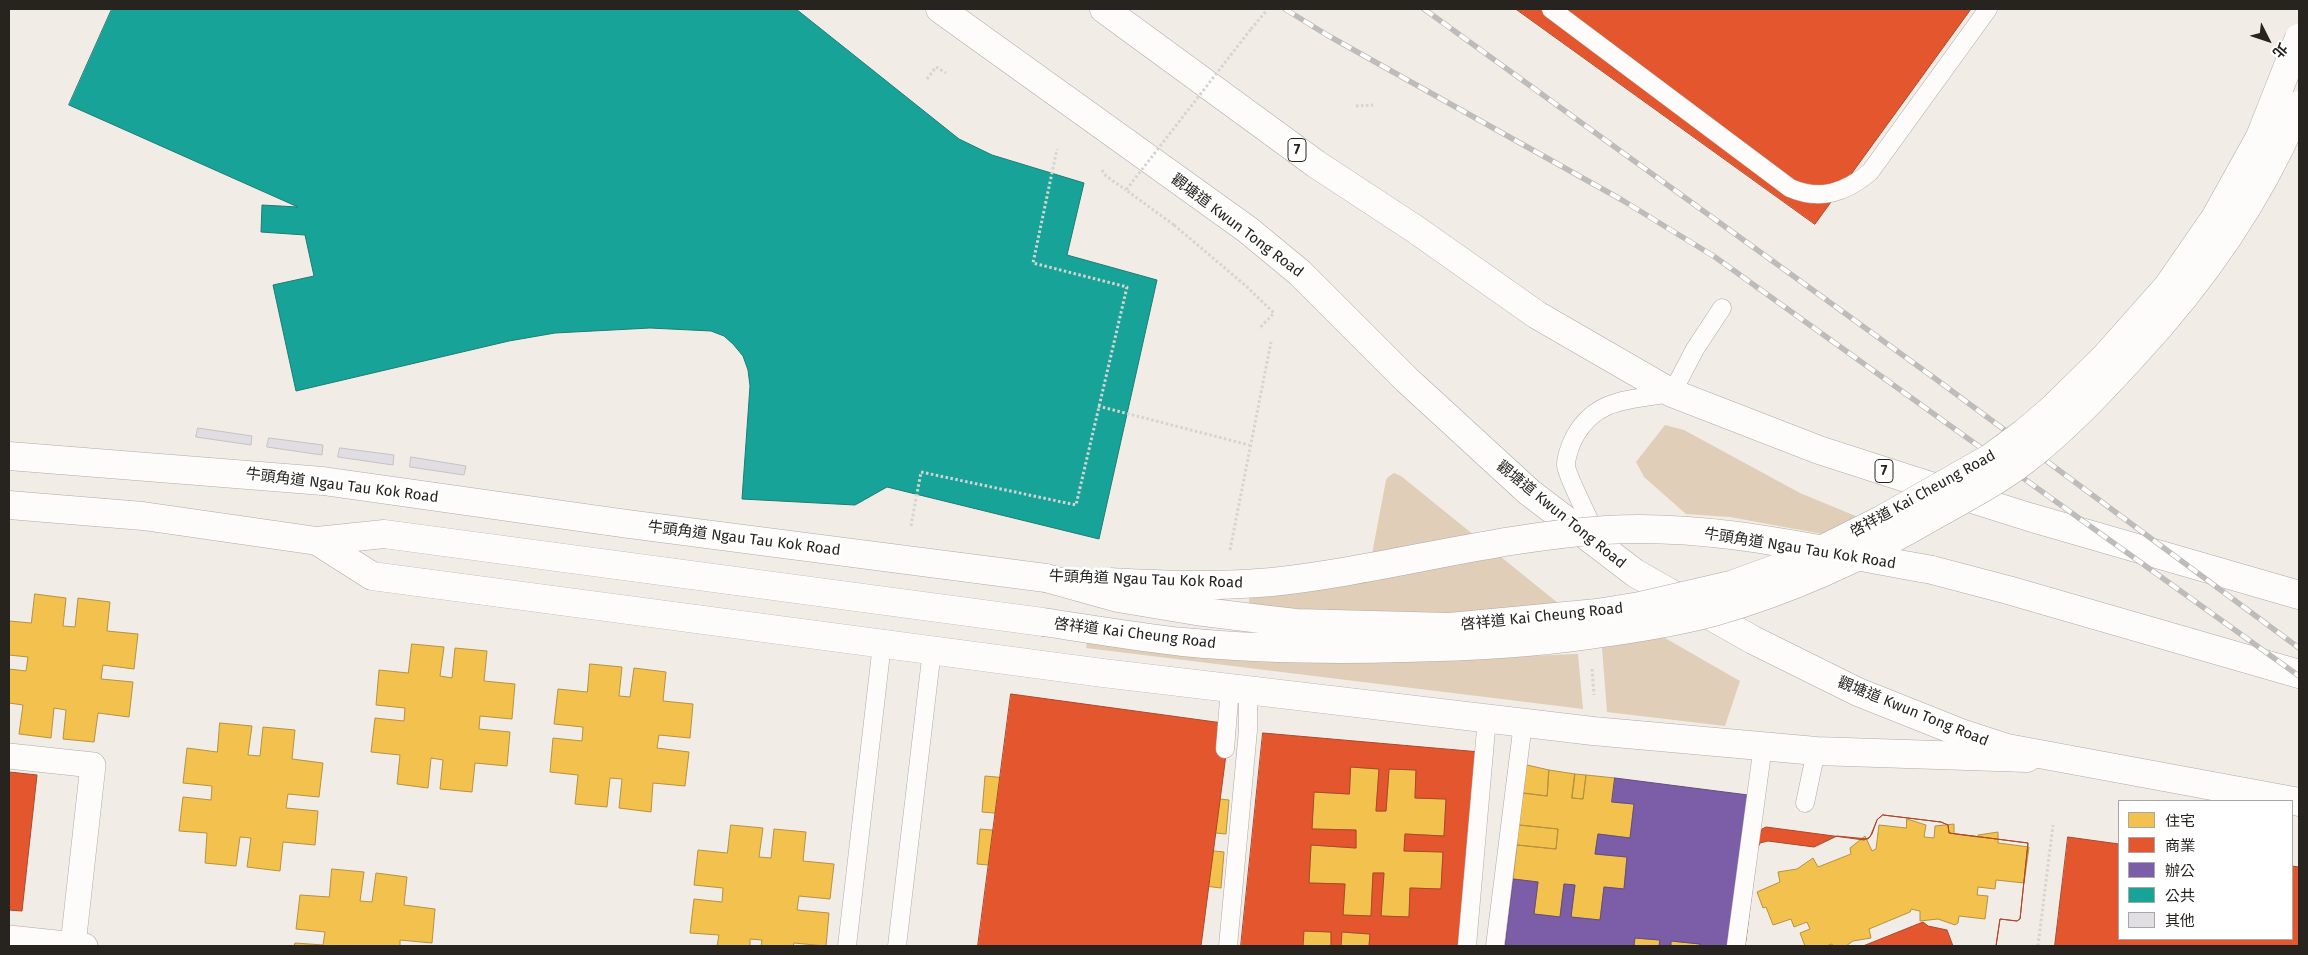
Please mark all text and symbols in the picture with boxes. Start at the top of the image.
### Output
north arrow [2243,15,2293,65]
text: 北 [2269,39,2291,61]
road number: 7 [1288,138,1306,162]
street label: 觀塘道 Kwun Tong Road [1167,170,1307,282]
street label: 啓祥道 Kai Cheung Road [1847,447,1999,541]
street label: 觀塘道 Kwun Tong Road [1493,457,1629,573]
road number: 7 [1875,460,1893,482]
street label: 牛頭角道 Ngau Tau Kok Road [245,465,439,507]
street label: 牛頭角道 Ngau Tau Kok Road [647,518,841,560]
street label: 牛頭角道 Ngau Tau Kok Road [1703,525,1897,573]
street label: 牛頭角道 Ngau Tau Kok Road [1049,568,1243,592]
street label: 啓祥道 Kai Cheung Road [1460,600,1624,634]
street label: 啓祥道 Kai Cheung Road [1053,615,1217,653]
street label: 觀塘道 Kwun Tong Road [1835,674,1991,750]
legend [2118,800,2293,940]
text: 住宅 [2165,812,2195,830]
text: 商業 [2165,837,2195,855]
text: 辦公 [2165,862,2195,880]
text: 公共 [2165,887,2195,905]
text: 其他 [2165,912,2195,930]

